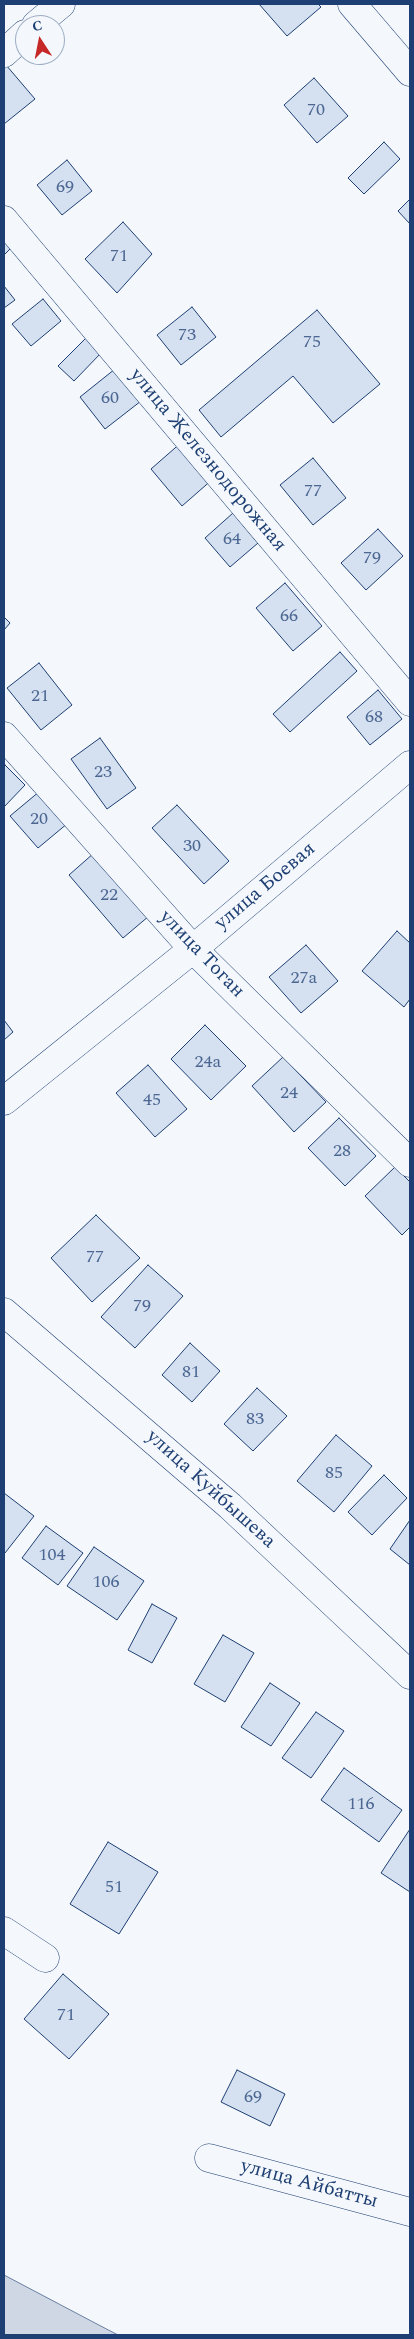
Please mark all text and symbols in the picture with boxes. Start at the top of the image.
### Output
north arrow [15,15,65,65]
text: С [30,15,44,37]
house number: 70 [307,100,325,122]
house number: 69 [56,177,74,199]
house number: 71 [110,246,128,268]
house number: 73 [178,325,196,347]
house number: 75 [303,332,321,354]
street label: улица Железнодорожная [123,365,291,557]
house number: 60 [101,388,119,410]
house number: 77 [304,481,322,503]
house number: 64 [223,529,241,551]
house number: 79 [363,548,381,570]
house number: 66 [280,606,298,628]
house number: 21 [31,686,49,708]
house number: 68 [365,707,383,729]
house number: 23 [94,762,112,784]
house number: 20 [30,809,48,831]
house number: 30 [183,836,201,858]
street label: улица Боевая [211,838,321,936]
house number: 22 [100,885,118,907]
street label: улица Тоган [153,906,249,1004]
house number: 27а [291,968,317,990]
house number: 24а [195,1052,221,1074]
house number: 24 [280,1083,298,1105]
house number: 45 [143,1090,161,1112]
house number: 28 [333,1141,351,1163]
house number: 77 [86,1247,104,1269]
house number: 79 [133,1296,151,1318]
house number: 81 [182,1362,200,1384]
house number: 83 [246,1409,264,1431]
street label: улица Куйбышева [140,1426,280,1554]
house number: 85 [325,1463,343,1485]
house number: 104 [39,1545,65,1567]
house number: 106 [93,1572,119,1594]
house number: 116 [348,1794,374,1816]
house number: 51 [105,1877,123,1899]
house number: 71 [57,2005,75,2027]
house number: 69 [244,2087,262,2109]
street label: улица Айбатты [238,2155,380,2215]

